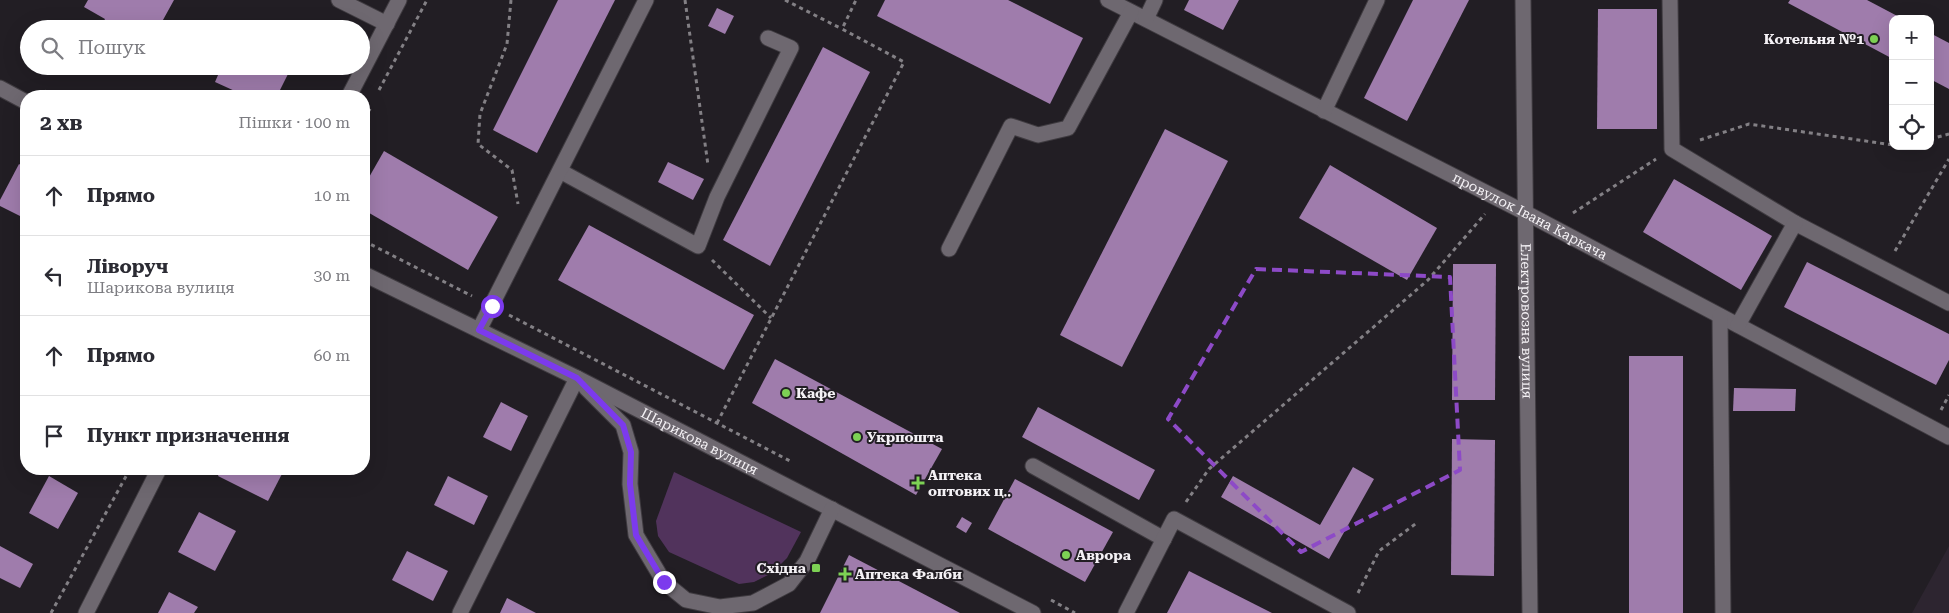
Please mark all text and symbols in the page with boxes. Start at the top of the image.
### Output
map controls [1889,15,1934,150]
button: + [1889,15,1934,60]
search box [20,20,370,75]
place label: Котельня №1 [1764,31,1864,47]
marker: Котельня №1 [1868,33,1880,45]
icon: search [38,34,66,62]
text: Пошук [78,36,146,59]
button: − [1889,60,1934,105]
button: locate [1889,105,1934,150]
text: 2 хв [40,111,83,135]
text: Пішки · 100 m [239,113,350,132]
street label: провулок Івана Каркача [1450,169,1610,263]
icon: ahead [40,182,68,210]
text: Прямо [87,184,155,207]
text: 10 m [313,186,350,205]
street label: Електровозна вулиця [1518,243,1536,399]
text: Ліворуч [87,255,168,278]
icon: left [40,262,68,290]
text: 30 m [313,266,350,285]
text: Шарикова вулиця [87,278,235,297]
route start [481,295,504,318]
icon: ahead [40,342,68,370]
text: Прямо [87,344,155,367]
text: 60 m [313,346,350,365]
place label: Кафе [796,385,836,401]
marker: Кафе [780,387,792,399]
street label: Шарикова вулиця [639,404,761,478]
icon: arrive [40,422,68,450]
text: Пункт призначення [87,424,289,447]
place label: Укрпошта [867,429,944,445]
marker: Укрпошта [851,431,863,443]
place label: Аптека оптових ц‥ [928,467,1011,499]
marker: Аптека оптових ц‥ [912,477,924,489]
place label: Аврора [1076,547,1132,563]
marker: Аврора [1060,549,1072,561]
place label: Східна [757,560,807,576]
marker: Східна [810,562,822,574]
place label: Аптека Фалби [855,566,962,582]
marker: Аптека Фалби [839,568,851,580]
route end [653,571,676,594]

